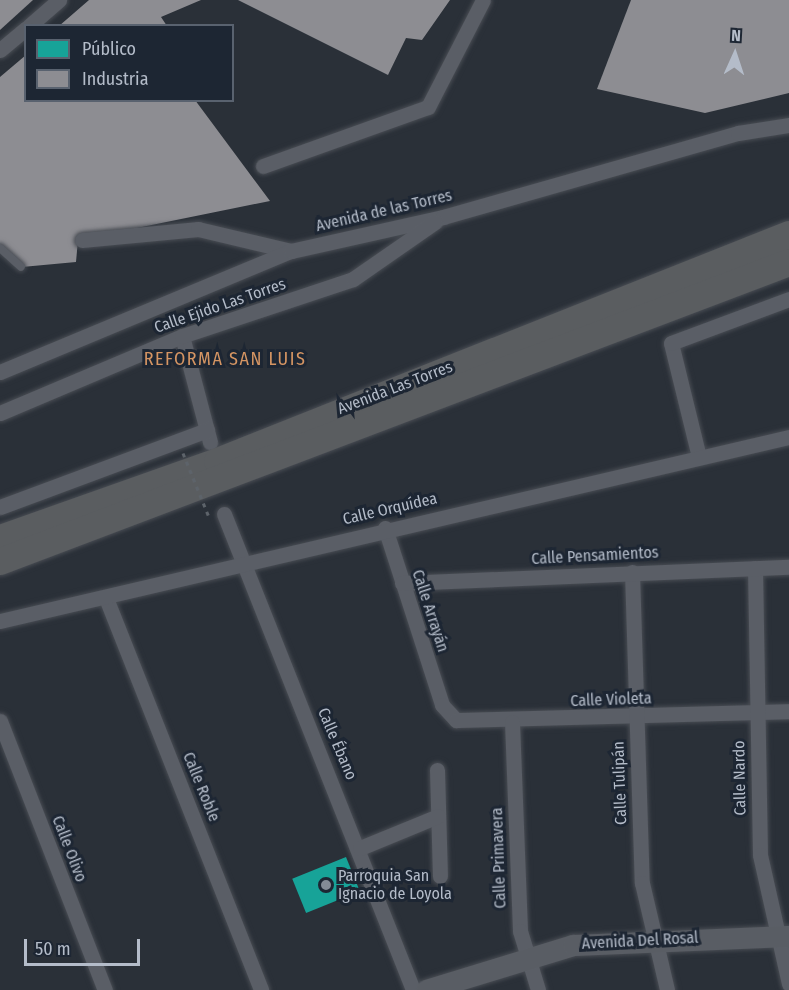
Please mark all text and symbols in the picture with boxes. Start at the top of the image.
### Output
legend [24,24,234,102]
north arrow [705,24,765,84]
text: N [731,26,741,45]
text: Público [82,38,136,60]
text: Industria [82,68,148,90]
street label: Avenida de las Torres [314,186,454,236]
street label: Calle Ejido Las Torres [152,275,288,337]
district label: REFORMA SAN LUIS [144,348,306,370]
street label: Avenida Las Torres [335,357,455,419]
street label: Calle Orquídea [341,489,439,529]
street label: Calle Pensamientos [531,543,659,569]
street label: Calle Arrayán [408,567,452,655]
street label: Calle Violeta [570,689,652,711]
street label: Calle Ébano [313,705,361,783]
street label: Calle Nardo [730,740,750,816]
street label: Calle Tulipán [609,741,631,825]
street label: Calle Roble [178,749,224,825]
street label: Calle Primavera [488,807,510,909]
street label: Calle Olivo [48,813,90,885]
place label: Parroquia San Ignacio de Loyola [338,866,452,904]
marker: Parroquia San Ignacio de Loyola [319,878,333,892]
scale bar [27,927,142,965]
street label: Avenida Del Rosal [581,928,699,954]
text: 50 m [35,938,71,960]

